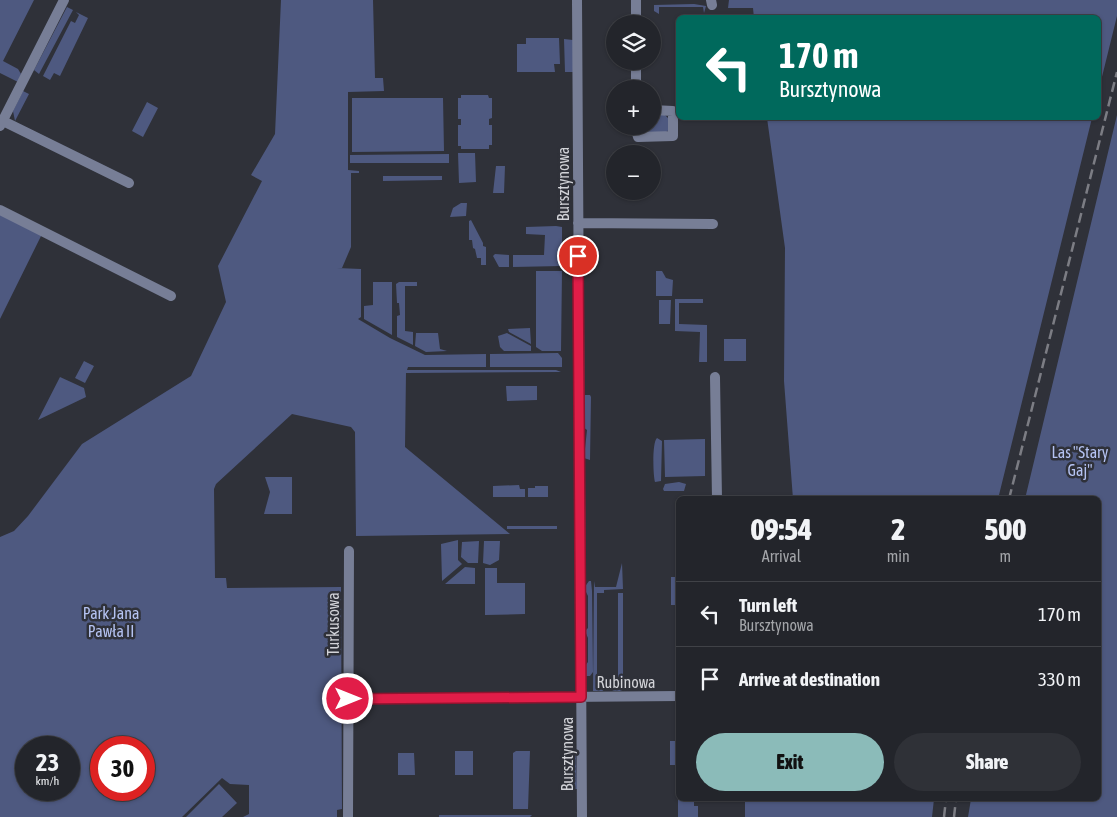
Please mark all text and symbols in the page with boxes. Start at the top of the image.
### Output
map controls [606,15,661,200]
button: layers [606,15,661,70]
icon: left [696,35,761,100]
text: 170 m [779,35,858,75]
text: Bursztynowa [779,76,882,102]
button: + [606,80,661,135]
button: − [606,145,661,200]
street label: Bursztynowa [554,147,573,221]
pin [557,235,599,277]
icon: arrive [564,242,592,270]
park label: Las "Stary Gaj" [1052,443,1109,480]
text: 09:54 [750,512,812,546]
text: 2 [891,512,905,546]
text: 500 [984,512,1026,546]
text: Arrival [762,547,801,565]
text: min [887,547,910,565]
text: m [1000,547,1011,565]
street label: Turkusowa [324,592,342,656]
text: Turn left [739,594,797,616]
icon: left [696,600,724,628]
text: 170 m [1038,603,1081,625]
park label: Park Jana Pawła II [83,604,139,640]
text: Bursztynowa [739,616,814,634]
icon: arrive [696,665,724,693]
text: Arrive at destination [739,668,880,690]
text: 330 m [1038,668,1081,690]
position arrow [321,672,373,724]
street label: Rubinowa [597,673,655,691]
street label: Bursztynowa [558,717,577,791]
button: Exit [696,733,884,791]
button: Share [894,733,1081,791]
speed limit sign: 30 [90,736,155,801]
text: 23 [36,748,59,776]
text: km/h [36,774,59,788]

